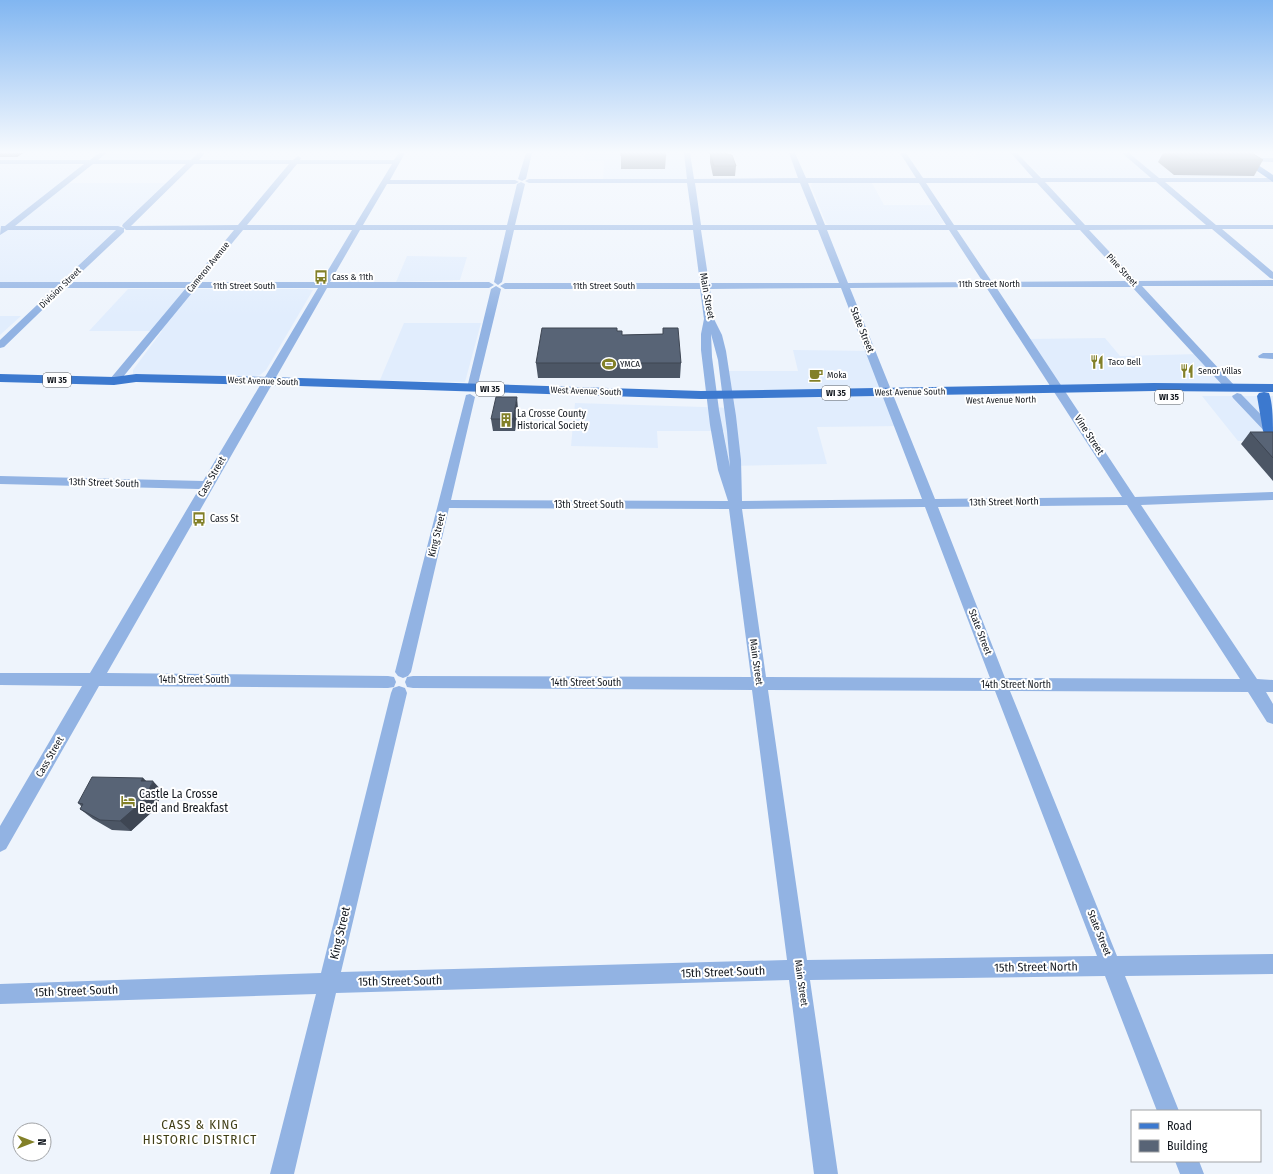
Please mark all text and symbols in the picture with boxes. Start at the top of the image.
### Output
street label: Cameron Avenue [185,239,232,294]
street label: Pine Street [1105,252,1139,288]
street label: Division Street [37,266,83,310]
bus stop icon: Cass & 11th [313,269,329,285]
place label: Cass & 11th [332,272,373,282]
street label: Main Street [697,272,717,321]
street label: 11th Street North [958,279,1020,289]
street label: 11th Street South [213,281,276,291]
street label: 11th Street South [573,281,636,291]
street label: State Street [847,305,877,355]
restaurant icon: Taco Bell [1089,354,1105,370]
sports icon: YMCA [601,356,617,372]
place label: Taco Bell [1108,357,1141,367]
place label: YMCA [620,359,640,369]
restaurant icon: Senor Villas [1179,363,1195,379]
place label: Senor Villas [1198,366,1242,376]
cafe icon: Moka [808,367,824,383]
place label: Moka [827,370,847,380]
road number: WI 35 [43,373,71,387]
street label: West Avenue South [227,375,299,387]
road number: WI 35 [476,382,504,396]
street label: West Avenue South [550,385,622,397]
road number: WI 35 [822,386,850,400]
street label: West Avenue South [875,386,946,398]
road number: WI 35 [1155,390,1183,404]
street label: West Avenue North [966,394,1036,406]
place label: La Crosse County Historical Society [517,408,588,432]
building icon: La Crosse County Historical Society [498,412,514,428]
street label: Vine Street [1072,413,1107,458]
street label: Cass Street [196,454,229,500]
street label: 13th Street South [69,476,139,490]
street label: 13th Street North [969,495,1039,509]
street label: 13th Street South [554,499,624,511]
bus stop icon: Cass St [191,511,207,527]
street label: King Street [426,511,448,558]
place label: Cass St [210,513,240,525]
street label: State Street [966,607,994,657]
street label: Main Street [747,638,765,687]
street label: 14th Street South [159,674,229,686]
street label: 14th Street South [551,677,621,689]
street label: 14th Street North [981,679,1051,691]
street label: Cass Street [34,734,67,780]
place label: Castle La Crosse Bed and Breakfast [139,787,228,815]
hotel icon: Castle La Crosse Bed and Breakfast [120,793,136,809]
street label: King Street [327,905,353,961]
street label: State Street [1084,908,1114,958]
street label: Main Street [792,959,810,1008]
street label: 15th Street North [994,959,1078,975]
street label: 15th Street South [681,964,765,980]
street label: 15th Street South [358,973,442,989]
street label: 15th Street South [34,983,118,999]
legend [1131,1110,1261,1162]
district label: CASS & KING HISTORIC DISTRICT [143,1117,257,1147]
text: Road [1167,1119,1192,1133]
north arrow [12,1122,52,1162]
text: N [35,1139,48,1145]
text: Building [1167,1139,1208,1153]

